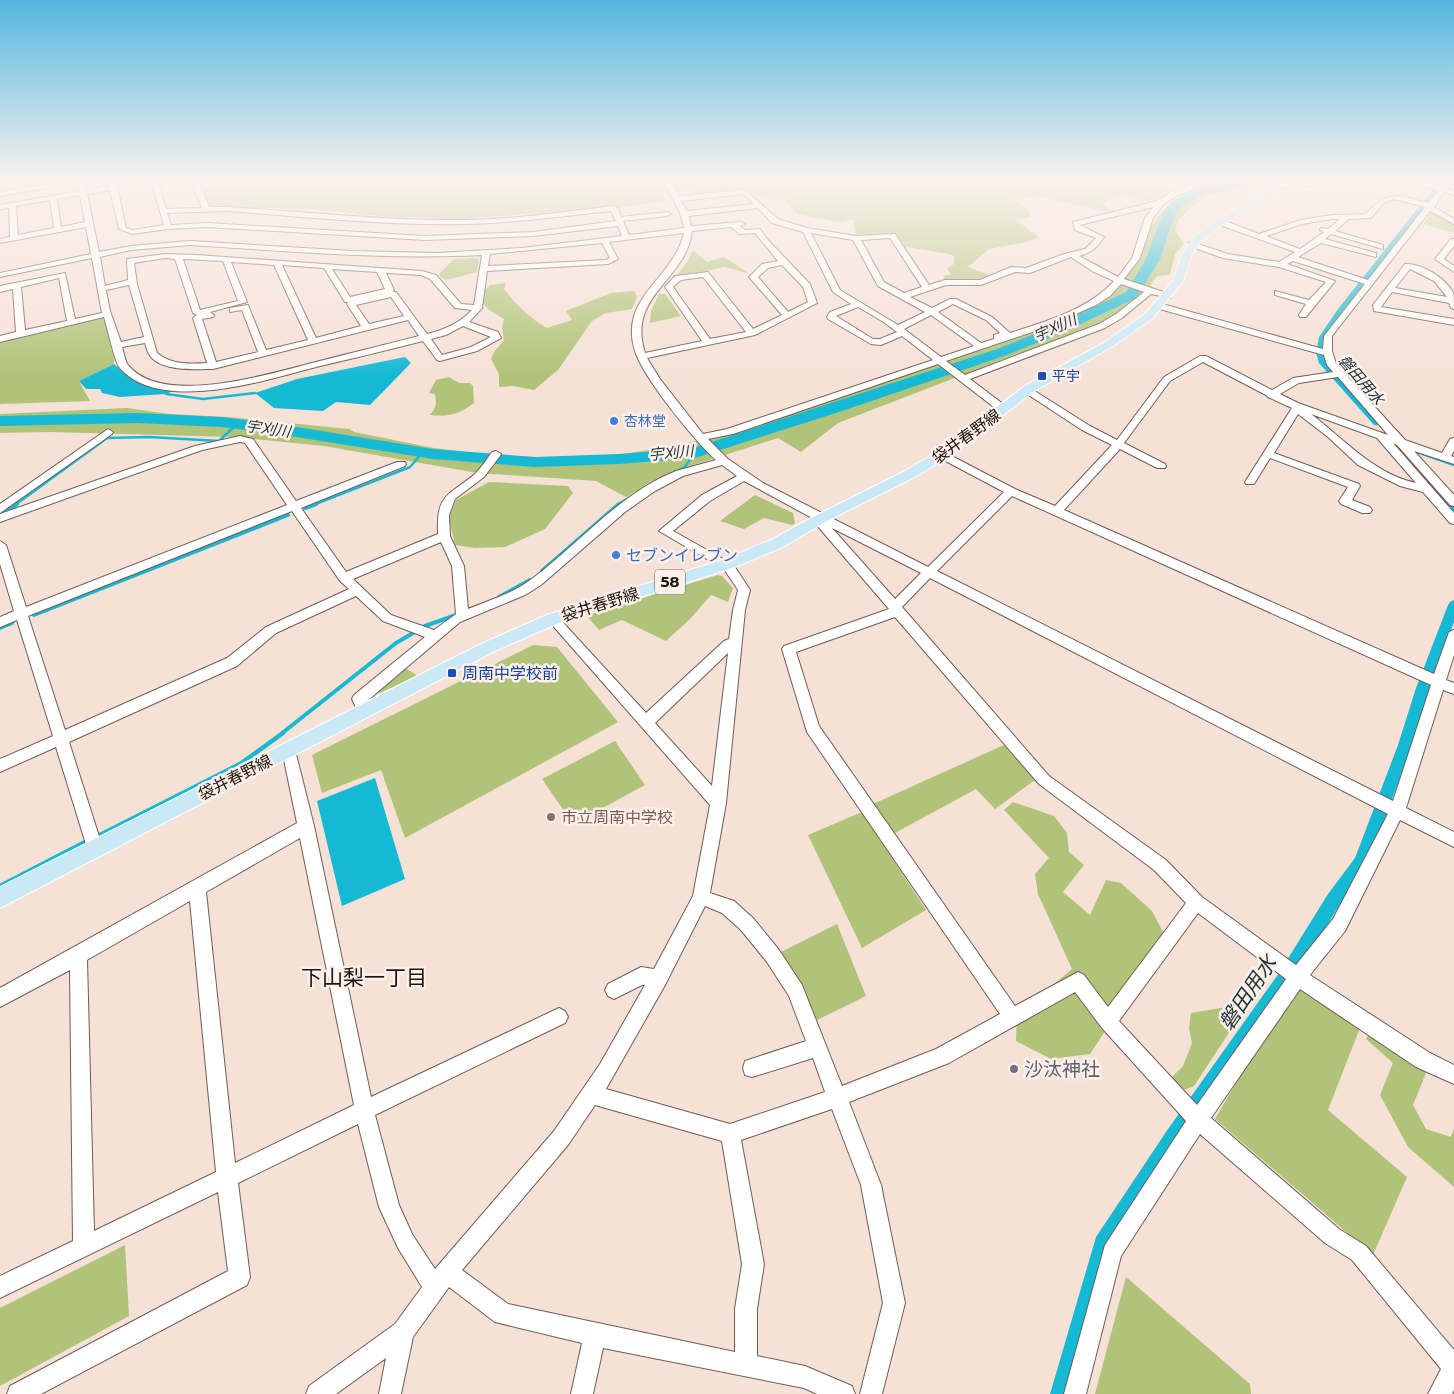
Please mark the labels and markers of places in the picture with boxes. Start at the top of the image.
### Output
place label: 平宇 [1052,367,1080,385]
marker: 平宇 [1036,370,1048,382]
place label: 杏林堂 [624,412,666,430]
marker: 杏林堂 [608,415,620,427]
place label: セブンイレブン [626,546,738,565]
marker: セブンイレブン [610,549,622,561]
place label: 周南中学校前 [462,664,558,683]
marker: 周南中学校前 [446,667,458,679]
place label: 市立周南中学校 [561,808,673,827]
marker: 市立周南中学校 [545,811,557,823]
place label: 沙汰神社 [1024,1058,1100,1081]
marker: 沙汰神社 [1008,1063,1020,1075]

